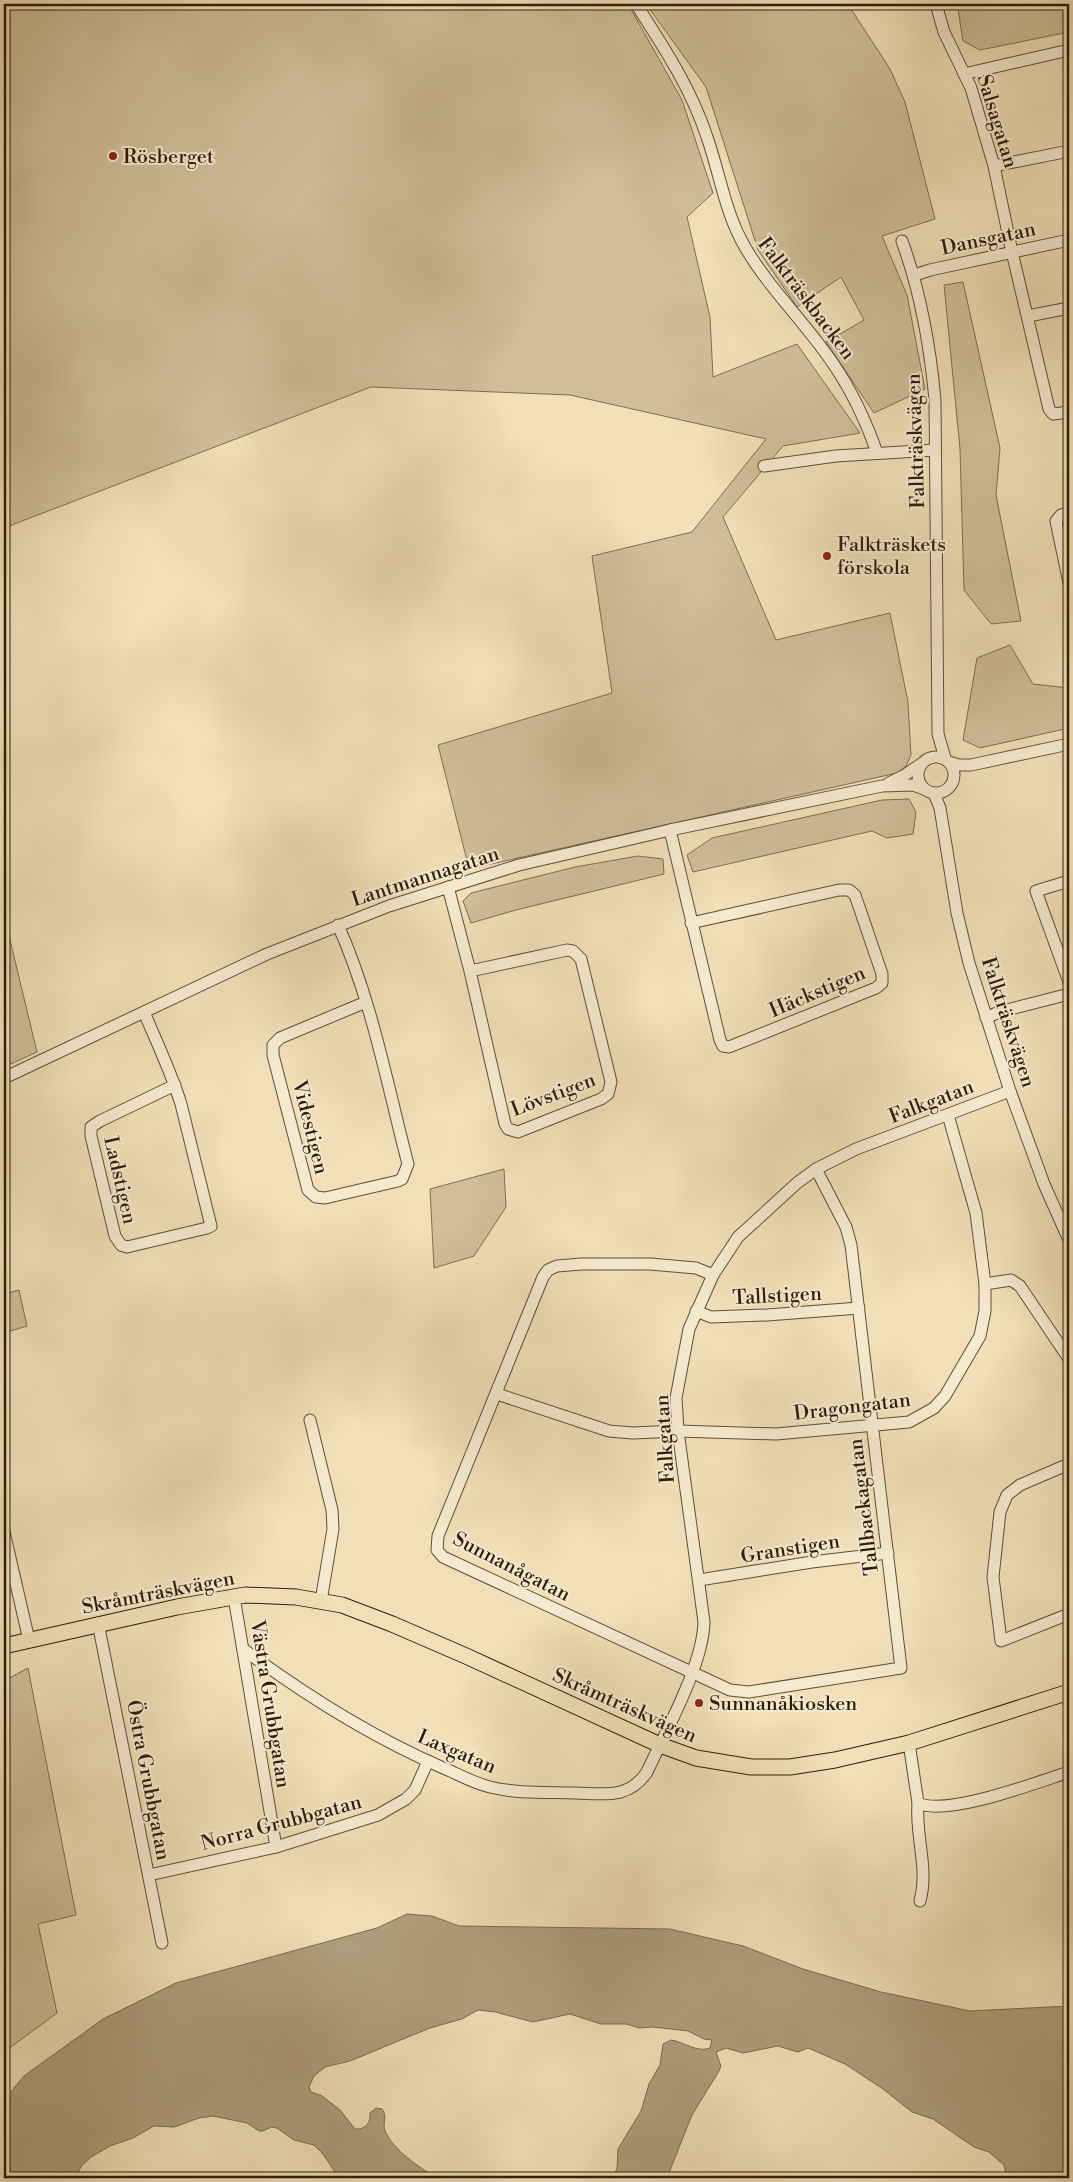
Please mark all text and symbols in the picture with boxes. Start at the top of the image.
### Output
street label: Salsagatan [971,72,1023,171]
place label: Rösberget [123,145,214,170]
marker: Rösberget [107,150,119,162]
street label: Dansgatan [939,217,1038,262]
street label: Falkträskbacken [752,233,860,365]
street label: Falkträskvägen [902,373,931,509]
place label: Falkträskets förskola [837,533,946,581]
marker: Falkträskets förskola [821,550,833,562]
street label: Lantmannagatan [348,842,503,913]
street label: Falkträskvägen [975,954,1040,1091]
street label: Häckstigen [766,961,870,1024]
street label: Lövstigen [508,1068,600,1123]
street label: Falkgatan [885,1075,978,1130]
street label: Videstigen [286,1077,333,1177]
street label: Ladstigen [97,1134,142,1227]
street label: Tallstigen [732,1282,823,1311]
street label: Dragongatan [792,1388,912,1427]
street label: Falkgatan [650,1393,681,1484]
street label: Tallbackagatan [844,1437,885,1577]
street label: Sunnanågatan [448,1527,574,1608]
street label: Granstigen [739,1529,842,1570]
street label: Skråmträskvägen [80,1566,237,1621]
street label: Västra Grubbgatan [244,1618,295,1790]
street label: Skråmträskvägen [548,1663,700,1749]
place label: Sunnanåkiosken [709,1692,857,1717]
marker: Sunnanåkiosken [693,1697,705,1709]
street label: Östra Grubbgatan [120,1698,176,1863]
street label: Laxgatan [413,1725,500,1780]
street label: Norra Grubbgatan [198,1790,365,1857]

